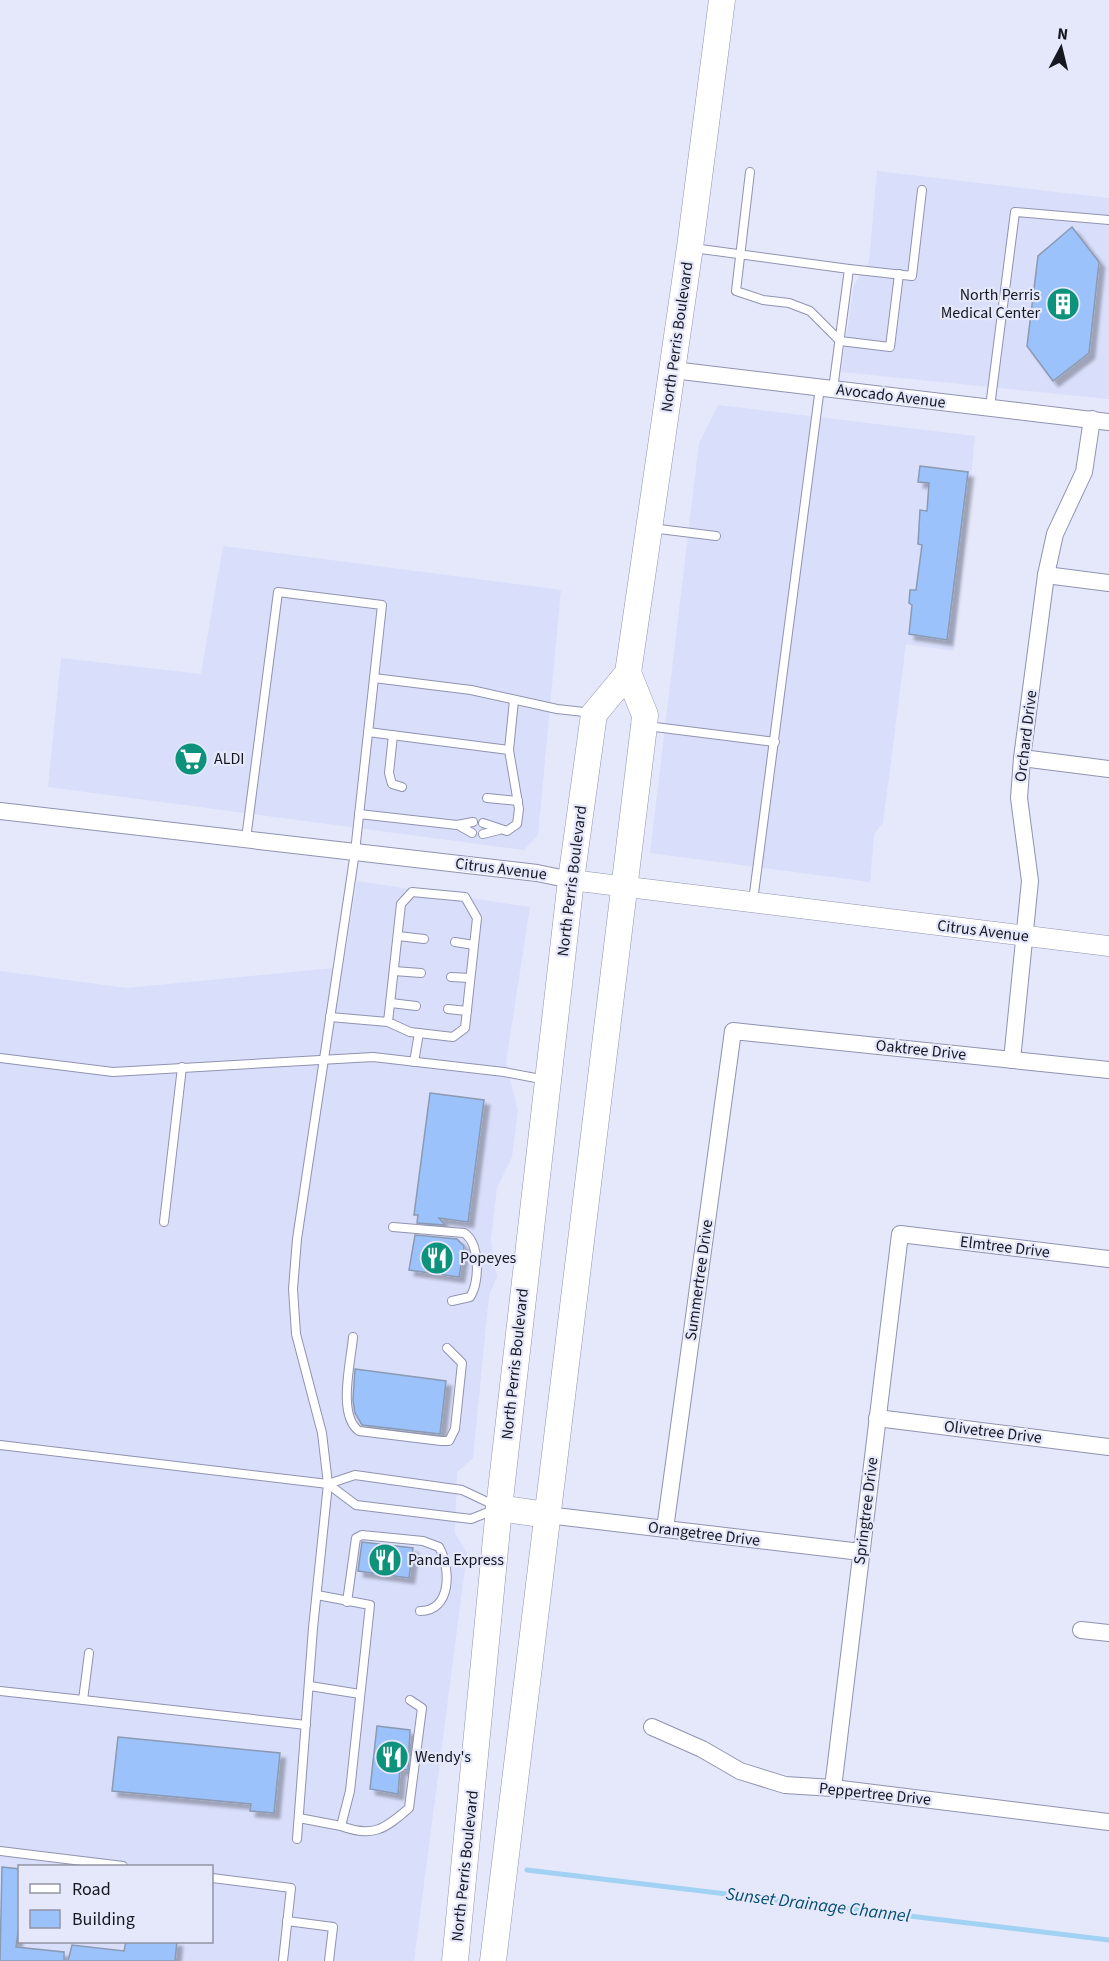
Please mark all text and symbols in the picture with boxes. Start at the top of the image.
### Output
north arrow [1031,18,1091,78]
text: N [1056,23,1069,46]
street label: North Perris Boulevard [656,260,698,414]
place label: North Perris Medical Center [941,284,1040,324]
building icon: North Perris Medical Center [1045,286,1081,322]
street label: Avocado Avenue [835,378,947,414]
street label: Orchard Drive [1009,689,1043,783]
supermarket icon: ALDI [173,741,209,777]
place label: ALDI [214,748,245,770]
street label: North Perris Boulevard [552,804,592,958]
street label: Citrus Avenue [454,852,548,886]
street label: Citrus Avenue [936,914,1030,948]
street label: Oaktree Drive [875,1034,967,1066]
street label: Summertree Drive [680,1218,718,1342]
street label: Elmtree Drive [959,1231,1051,1263]
restaurant icon: Popeyes [419,1240,455,1276]
place label: Popeyes [460,1247,517,1269]
street label: North Perris Boulevard [496,1287,534,1441]
street label: Olivetree Drive [943,1415,1043,1449]
street label: Springtree Drive [848,1456,884,1566]
street label: Orangetree Drive [647,1516,761,1552]
restaurant icon: Panda Express [367,1542,403,1578]
place label: Panda Express [408,1549,504,1571]
restaurant icon: Wendy's [374,1739,410,1775]
place label: Wendy's [415,1746,471,1768]
street label: Peppertree Drive [818,1777,932,1811]
street label: North Perris Boulevard [446,1789,484,1943]
legend [18,1865,213,1943]
text: Road [72,1877,111,1902]
water label: Sunset Drainage Channel [724,1881,912,1929]
text: Building [72,1907,135,1932]

